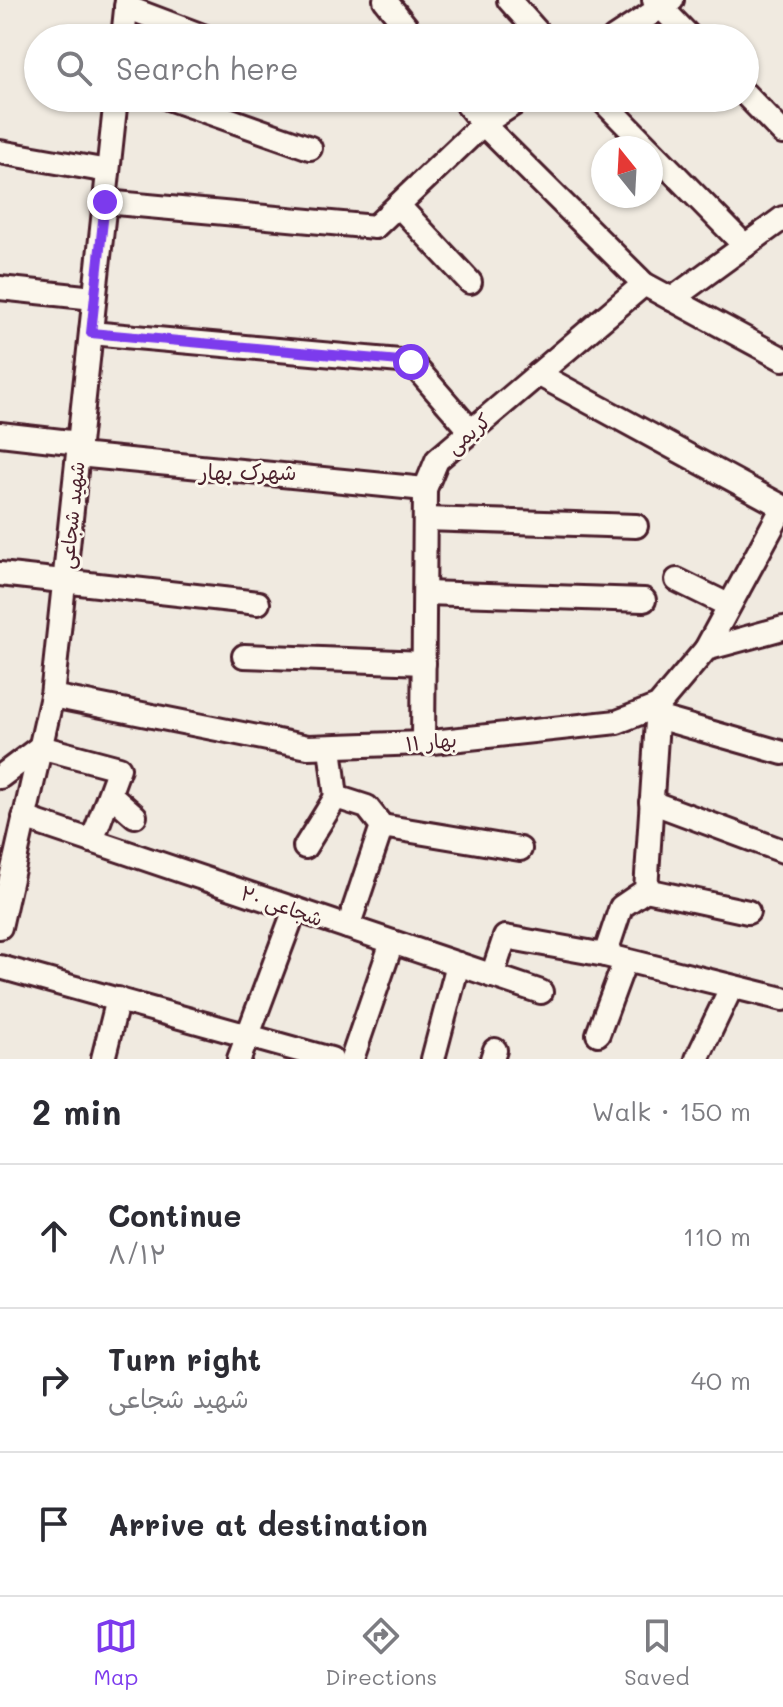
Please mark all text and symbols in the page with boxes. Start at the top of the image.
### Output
search box [24,24,759,112]
icon: search [52,46,96,90]
text: Search here [116,48,299,88]
north arrow [591,136,663,208]
route end [87,184,123,220]
route start [393,344,429,380]
street label: کریمی [440,407,496,460]
district label: شهرک بهار [197,457,297,486]
street label: شهید شجاعی [52,460,91,570]
street label: بهار ۱۱ [404,726,458,756]
street label: شجاعی ۲۰ [237,879,326,932]
text: 2 min [32,1089,121,1134]
text: Walk · 150 m [592,1094,751,1128]
text: Continue [108,1195,241,1235]
icon: ahead [32,1214,76,1258]
text: 110 m [683,1219,751,1253]
text: ۸/۱۲ [108,1237,167,1271]
text: Turn right [108,1339,261,1379]
icon: right [32,1358,76,1402]
text: 40 m [691,1363,751,1397]
text: شهید شجاعی [108,1381,249,1415]
icon: arrive [32,1502,76,1546]
text: Arrive at destination [108,1504,428,1544]
tab: Map [94,1614,138,1691]
tab: Directions [325,1614,437,1691]
tab: Saved [624,1614,689,1691]

